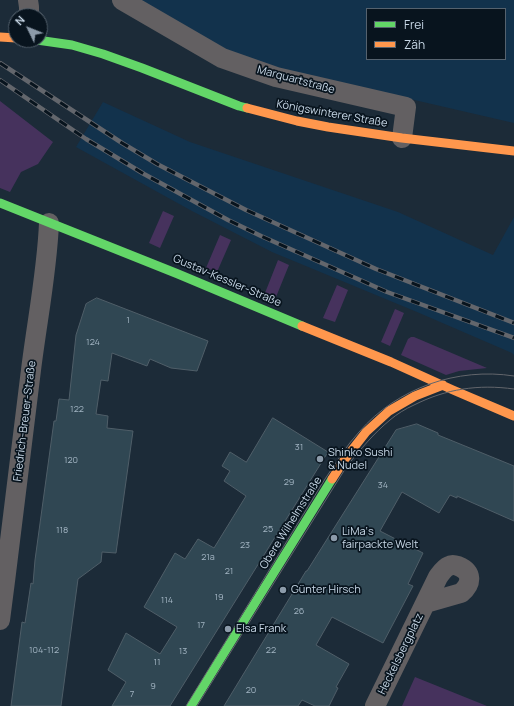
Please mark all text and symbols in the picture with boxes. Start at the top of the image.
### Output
north arrow [8,8,48,48]
legend [366,8,506,60]
text: N [11,12,28,28]
text: Frei [404,16,424,33]
text: Zäh [404,36,425,53]
street label: Marquartstraße [256,63,336,97]
street label: Königswinterer Straße [275,98,389,130]
street label: Gustav-Kessler-Straße [171,252,283,310]
house number: 1 [126,315,130,325]
house number: 124 [86,337,100,347]
street label: Friedrich-Breuer-Straße [11,360,39,482]
house number: 122 [70,404,84,414]
house number: 31 [295,442,303,452]
place label: Shinko Sushi & Nudel [328,446,393,472]
marker: Shinko Sushi & Nudel [315,454,325,464]
house number: 120 [64,455,78,465]
street label: Obere Wilhelmstraße [257,474,325,572]
house number: 29 [284,477,294,487]
house number: 34 [378,480,388,490]
house number: 25 [263,524,273,534]
house number: 118 [56,525,68,535]
place label: LiMa‘s fairpackte Welt [342,525,418,551]
marker: LiMa‘s fairpackte Welt [329,533,339,543]
house number: 23 [240,540,250,550]
house number: 21a [201,552,215,562]
house number: 21 [225,566,233,576]
place label: Günter Hirsch [291,583,361,597]
marker: Günter Hirsch [278,585,288,595]
house number: 19 [214,592,224,602]
house number: 114 [161,595,173,605]
house number: 26 [294,606,304,616]
street label: Heckelsbergplatz [376,611,426,697]
house number: 17 [197,620,205,630]
place label: Elsa Frank [236,622,286,636]
marker: Elsa Frank [223,624,233,634]
house number: 104-112 [29,645,59,655]
house number: 22 [266,645,276,655]
house number: 13 [179,646,187,656]
house number: 11 [153,657,161,667]
house number: 9 [150,681,156,691]
house number: 20 [246,685,256,695]
house number: 7 [130,689,134,699]

